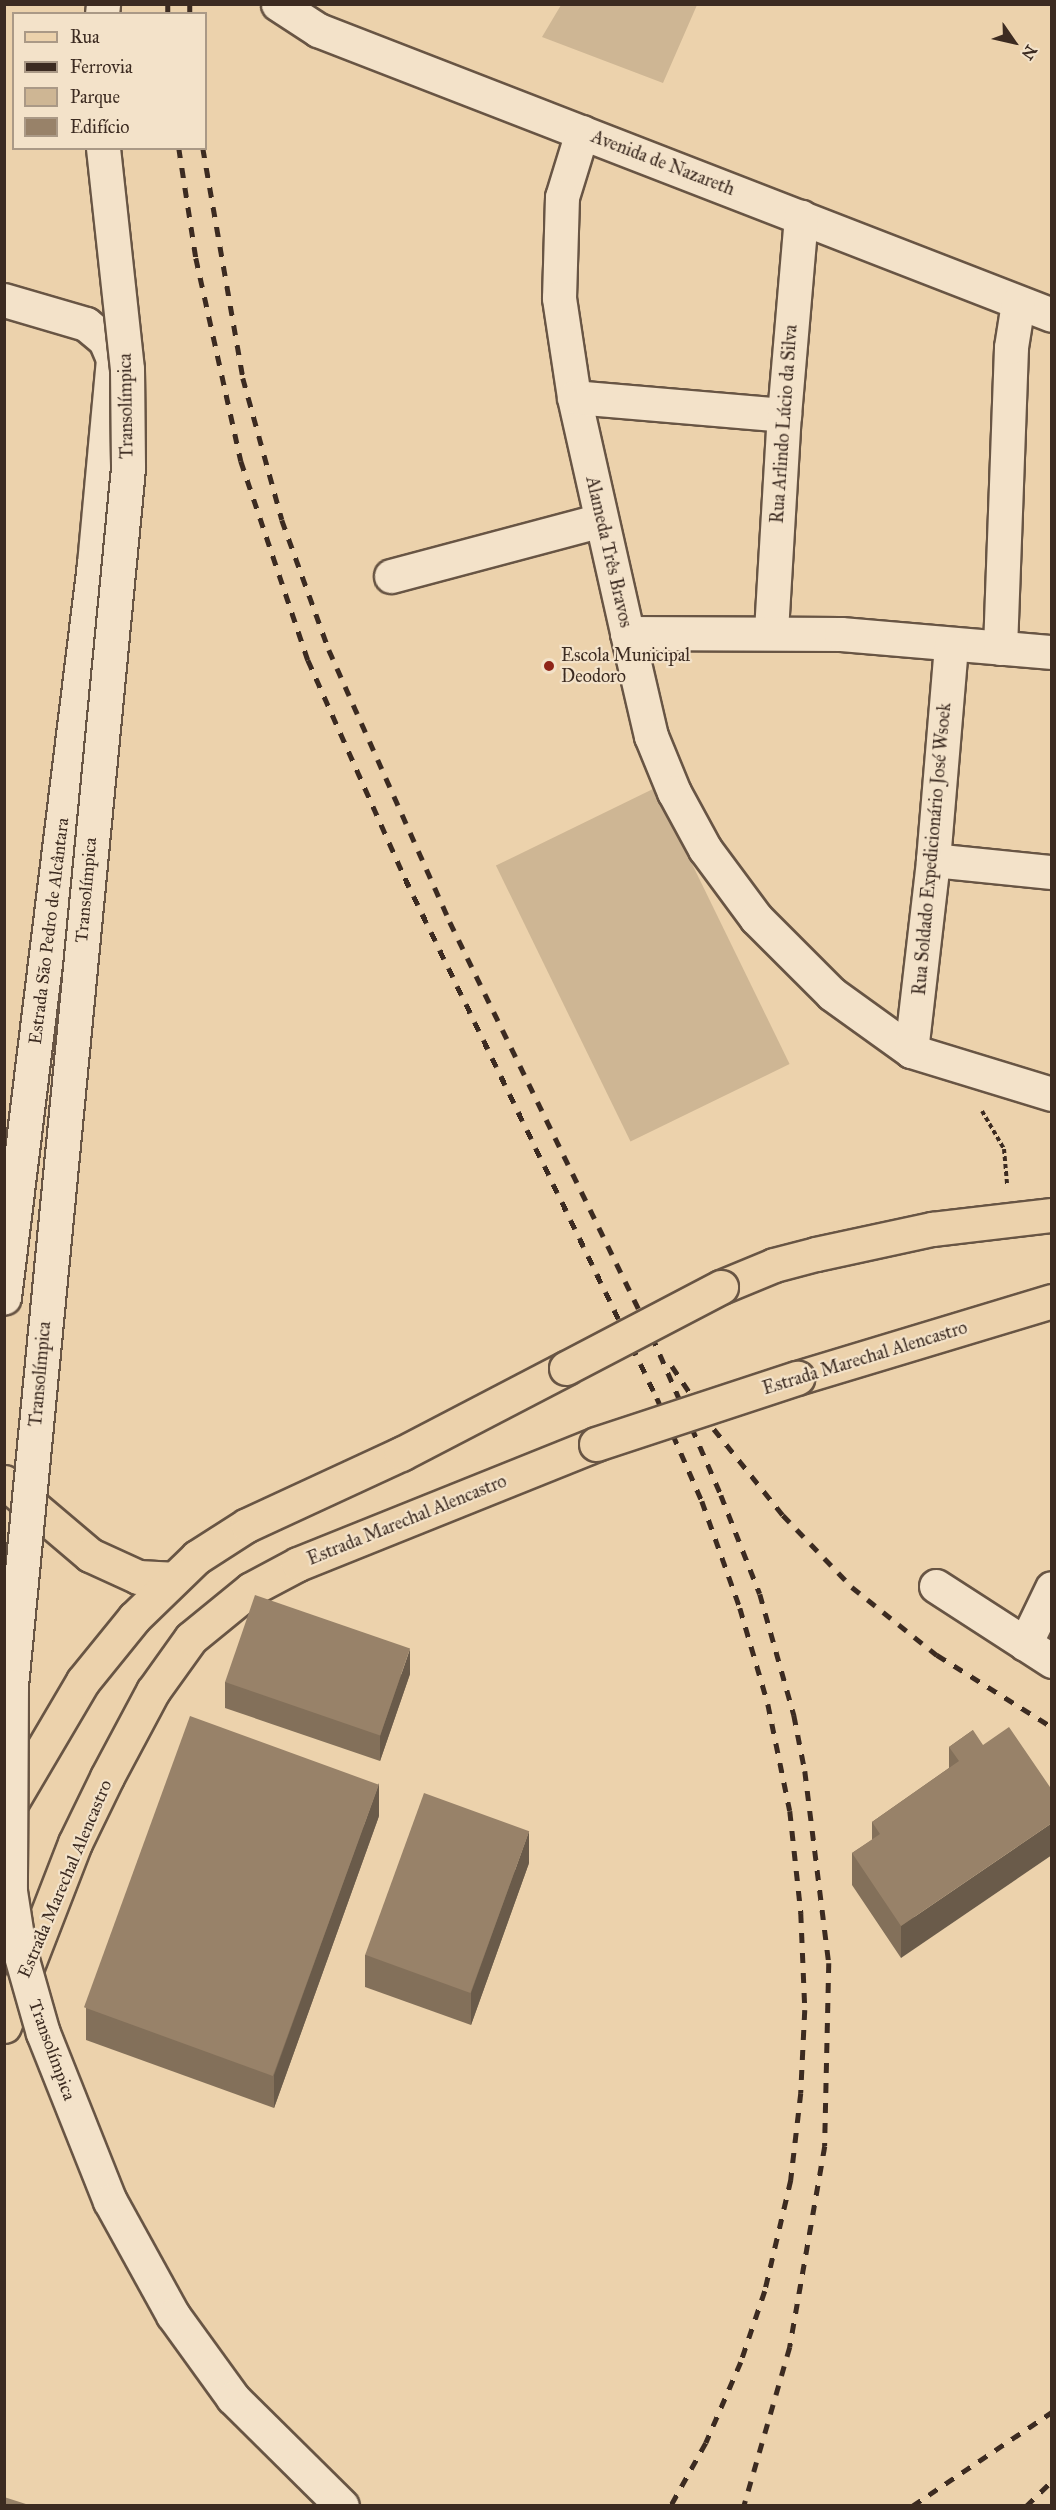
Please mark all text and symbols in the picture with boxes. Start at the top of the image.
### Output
legend [12,12,207,150]
north arrow [984,12,1044,72]
text: Rua [70,26,100,48]
text: N [1018,41,1041,63]
text: Ferrovia [70,56,133,78]
text: Parque [70,86,120,108]
text: Edifício [70,116,129,138]
street label: Avenida de Nazareth [588,126,738,200]
street label: Rua Arlindo Lúcio da Silva [766,324,802,524]
street label: Transolímpica [114,353,138,459]
street label: Alameda Três Bravos [581,474,637,630]
place label: Escola Municipal Deodoro [561,645,690,688]
marker: Escola Municipal Deodoro [542,659,556,673]
street label: Rua Soldado Expedicionário José Wsoek [908,702,956,996]
street label: Estrada São Pedro de Alcântara [24,816,74,1046]
street label: Transolímpica [71,836,101,944]
street label: Estrada Marechal Alencastro [760,1317,970,1399]
street label: Transolímpica [25,1320,55,1428]
street label: Estrada Marechal Alencastro [304,1470,510,1570]
street label: Estrada Marechal Alencastro [13,1777,117,1981]
street label: Transolímpica [24,1997,80,2103]

